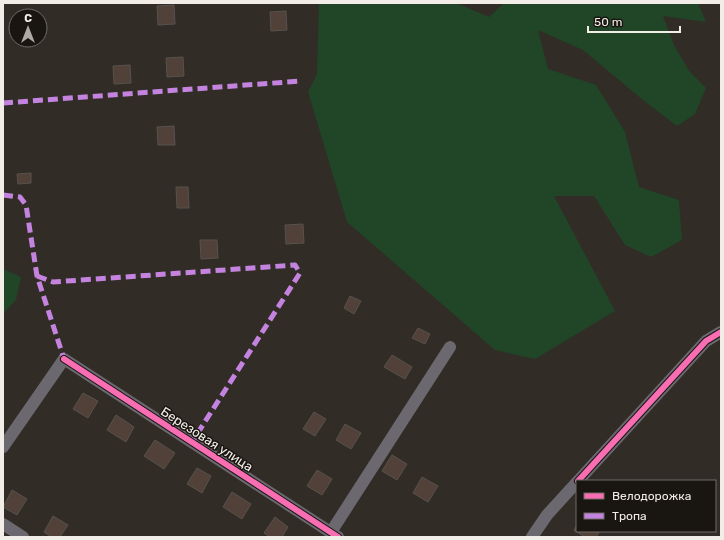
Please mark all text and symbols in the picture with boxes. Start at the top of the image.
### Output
north arrow [8,8,48,48]
scale bar [588,8,680,34]
text: С [24,12,32,25]
text: 50 m [594,15,622,29]
street label: Березовая улица [158,404,256,474]
legend [576,480,716,532]
text: Велодорожка [612,489,691,503]
text: Тропа [612,509,647,523]

